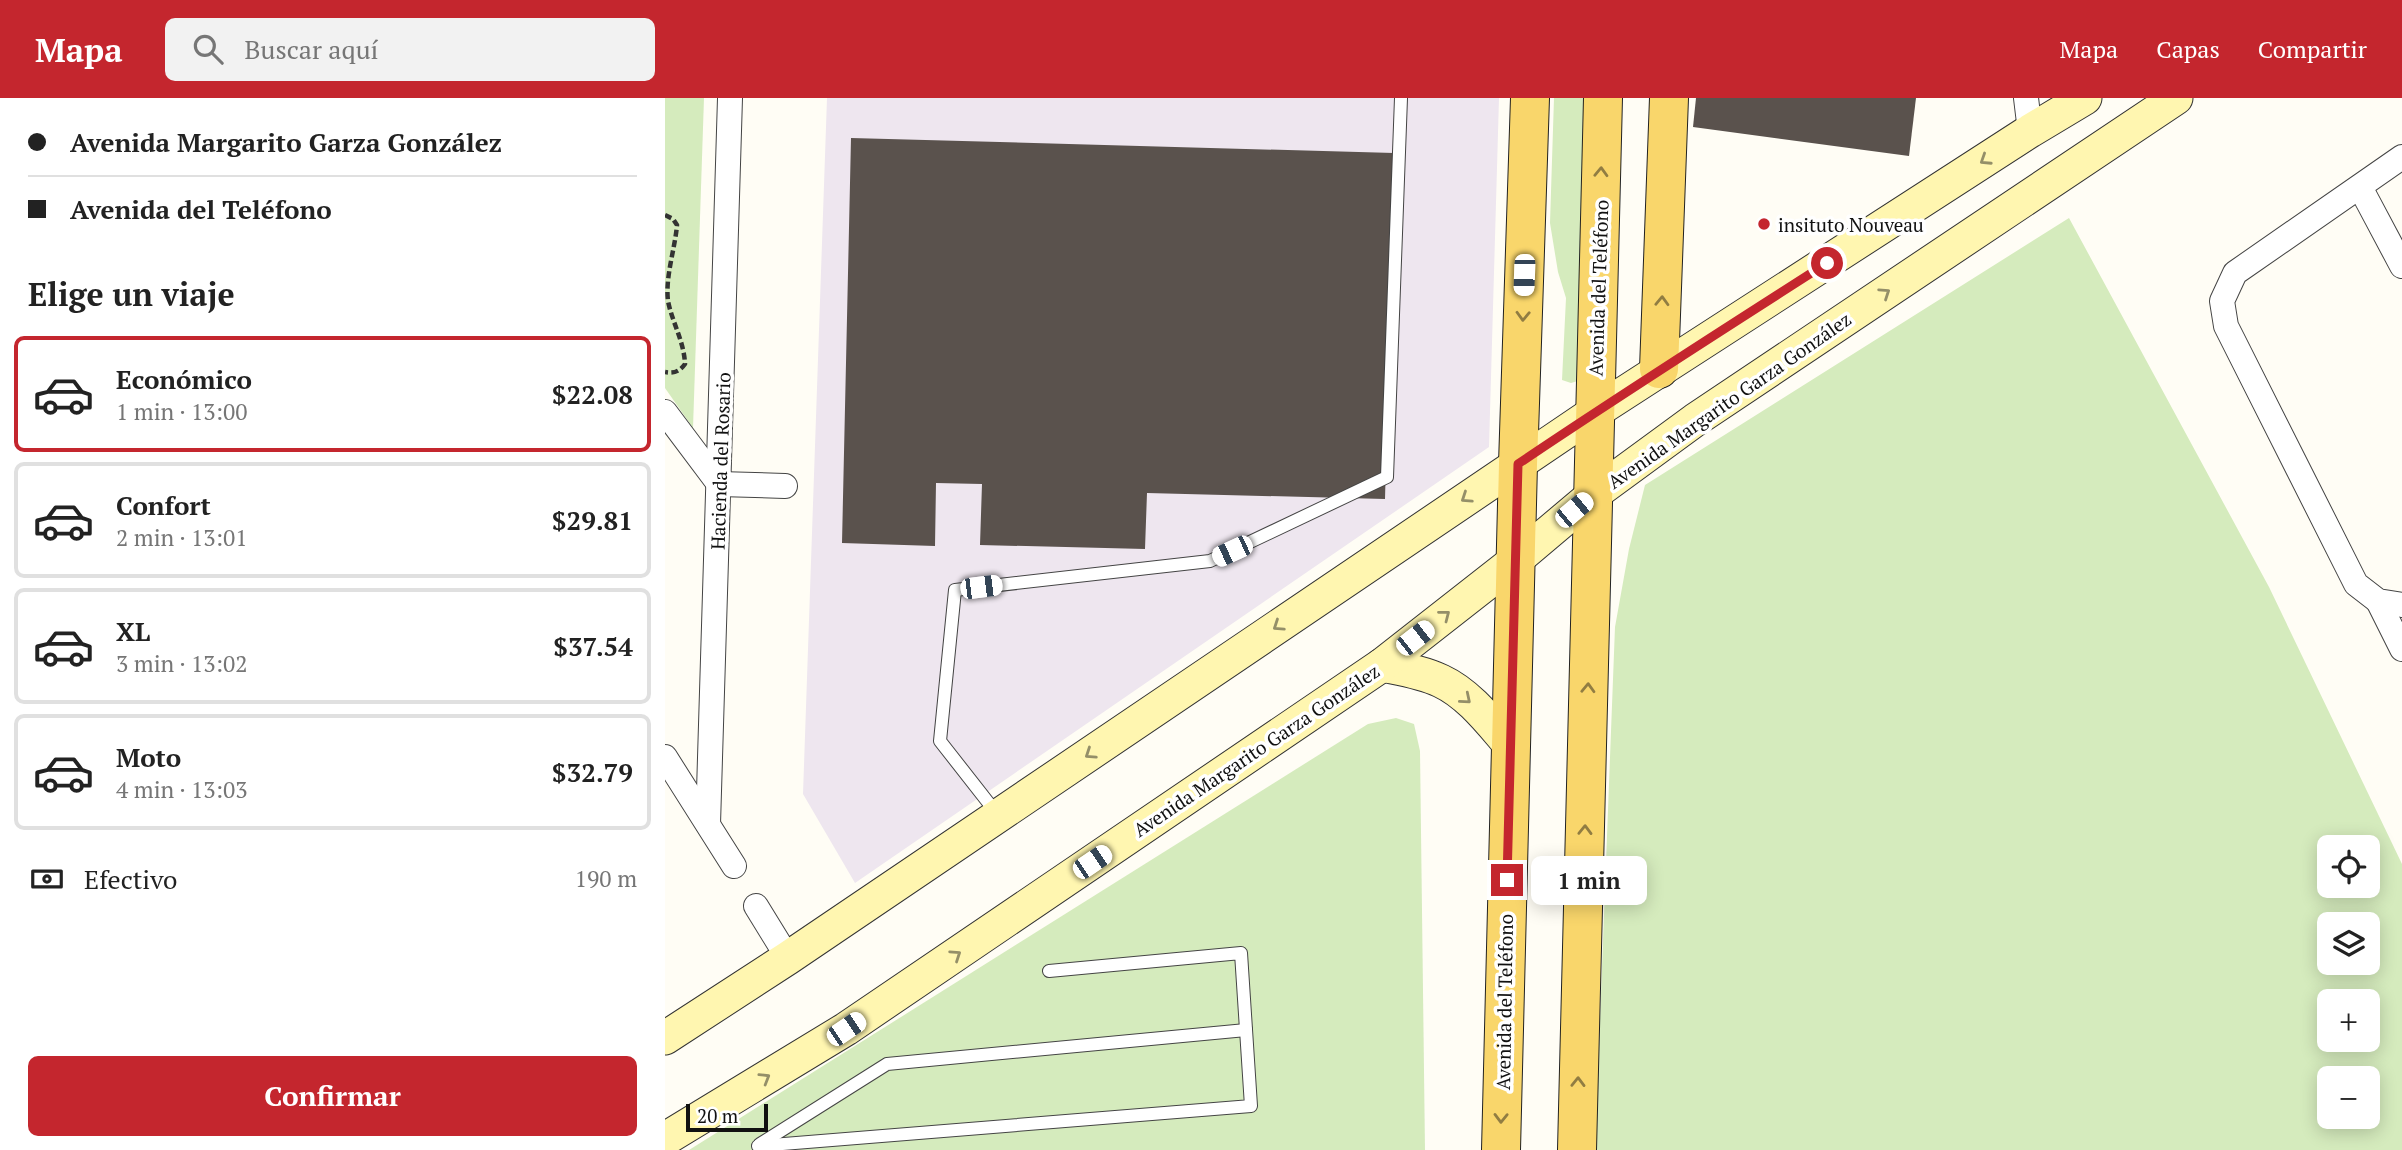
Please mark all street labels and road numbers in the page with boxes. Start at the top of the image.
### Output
street label: Avenida del Teléfono [1582,199,1614,377]
street label: Avenida Margarito Garza González [1602,306,1856,494]
street label: Hacienda del Rosario [704,372,736,550]
street label: Avenida Margarito Garza González [1128,658,1384,842]
street label: Avenida del Teléfono [1490,914,1518,1090]

